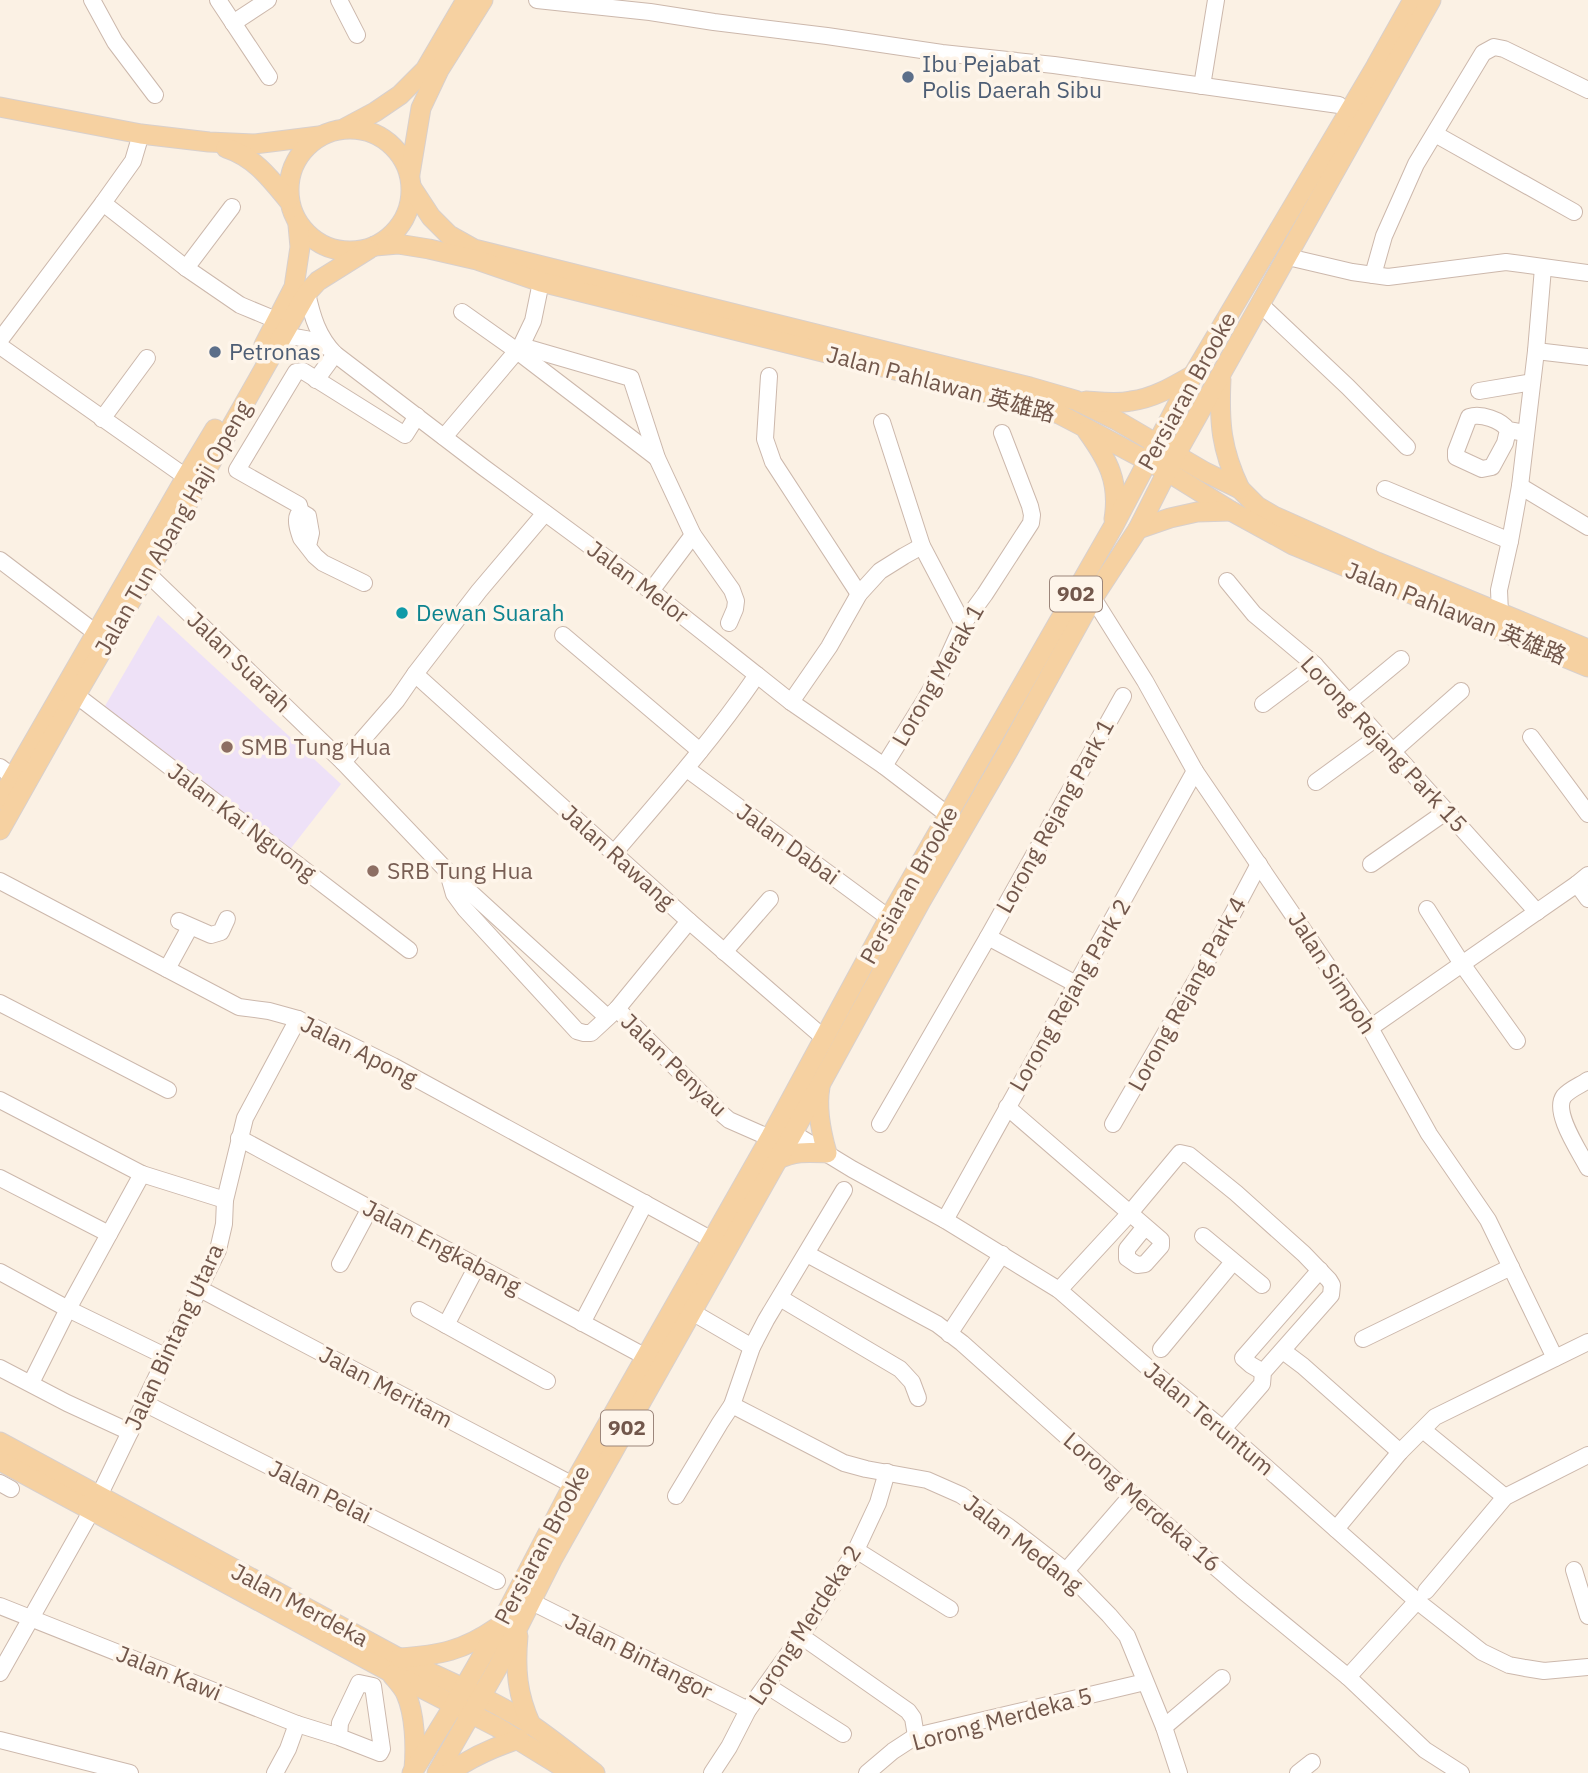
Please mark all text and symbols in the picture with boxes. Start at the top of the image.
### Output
place label: Ibu Pejabat Polis Daerah Sibu [922,48,1102,104]
marker: Ibu Pejabat Polis Daerah Sibu [900,69,916,85]
street label: Persiaran Brooke [1130,306,1242,475]
place label: Petronas [229,336,321,366]
street label: Jalan Pahlawan 英雄路 [823,338,1059,428]
marker: Petronas [207,344,223,360]
street label: Jalan Tun Abang Haji Openg [87,395,257,660]
street label: Jalan Melor [582,533,696,630]
street label: Jalan Pahlawan 英雄路 [1341,554,1571,670]
road number: 902 [1050,576,1102,612]
place label: Dewan Suarah [416,597,565,627]
street label: Lorong Merak 1 [884,598,990,751]
street label: Jalan Suarah [181,604,298,718]
marker: Dewan Suarah [394,605,410,621]
street label: Lorong Rejang Park 15 [1295,649,1475,838]
street label: Lorong Rejang Park 1 [988,713,1120,918]
place label: SMB Tung Hua [241,731,391,761]
marker: SMB Tung Hua [219,739,235,755]
street label: Jalan Kai Nguong [162,756,323,887]
street label: Jalan Dabai [731,796,846,891]
street label: Jalan Rawang [556,797,682,915]
street label: Persiaran Brooke [852,800,964,969]
place label: SRB Tung Hua [387,855,533,885]
marker: SRB Tung Hua [365,863,381,879]
street label: Lorong Rejang Park 4 [1120,891,1252,1096]
street label: Lorong Rejang Park 2 [1002,893,1136,1096]
street label: Jalan Simpoh [1282,906,1383,1039]
street label: Jalan Penyau [615,1006,734,1122]
street label: Jalan Apong [296,1008,423,1092]
street label: Jalan Engkabang [358,1192,527,1300]
street label: Jalan Bintang Utara [117,1238,229,1435]
street label: Jalan Meritam [315,1338,458,1434]
street label: Jalan Teruntum [1138,1355,1281,1482]
road number: 902 [601,1410,653,1446]
street label: Lorong Merdeka 16 [1058,1425,1228,1578]
street label: Jalan Pelai [264,1452,377,1530]
street label: Persiaran Brooke [486,1460,596,1629]
street label: Jalan Medang [958,1487,1089,1599]
street label: Lorong Merdeka 2 [741,1539,867,1710]
street label: Jalan Merdeka [227,1555,374,1653]
street label: Jalan Bintangor [561,1605,719,1705]
street label: Jalan Kawi [112,1637,226,1707]
street label: Lorong Merdeka 5 [908,1680,1095,1756]

